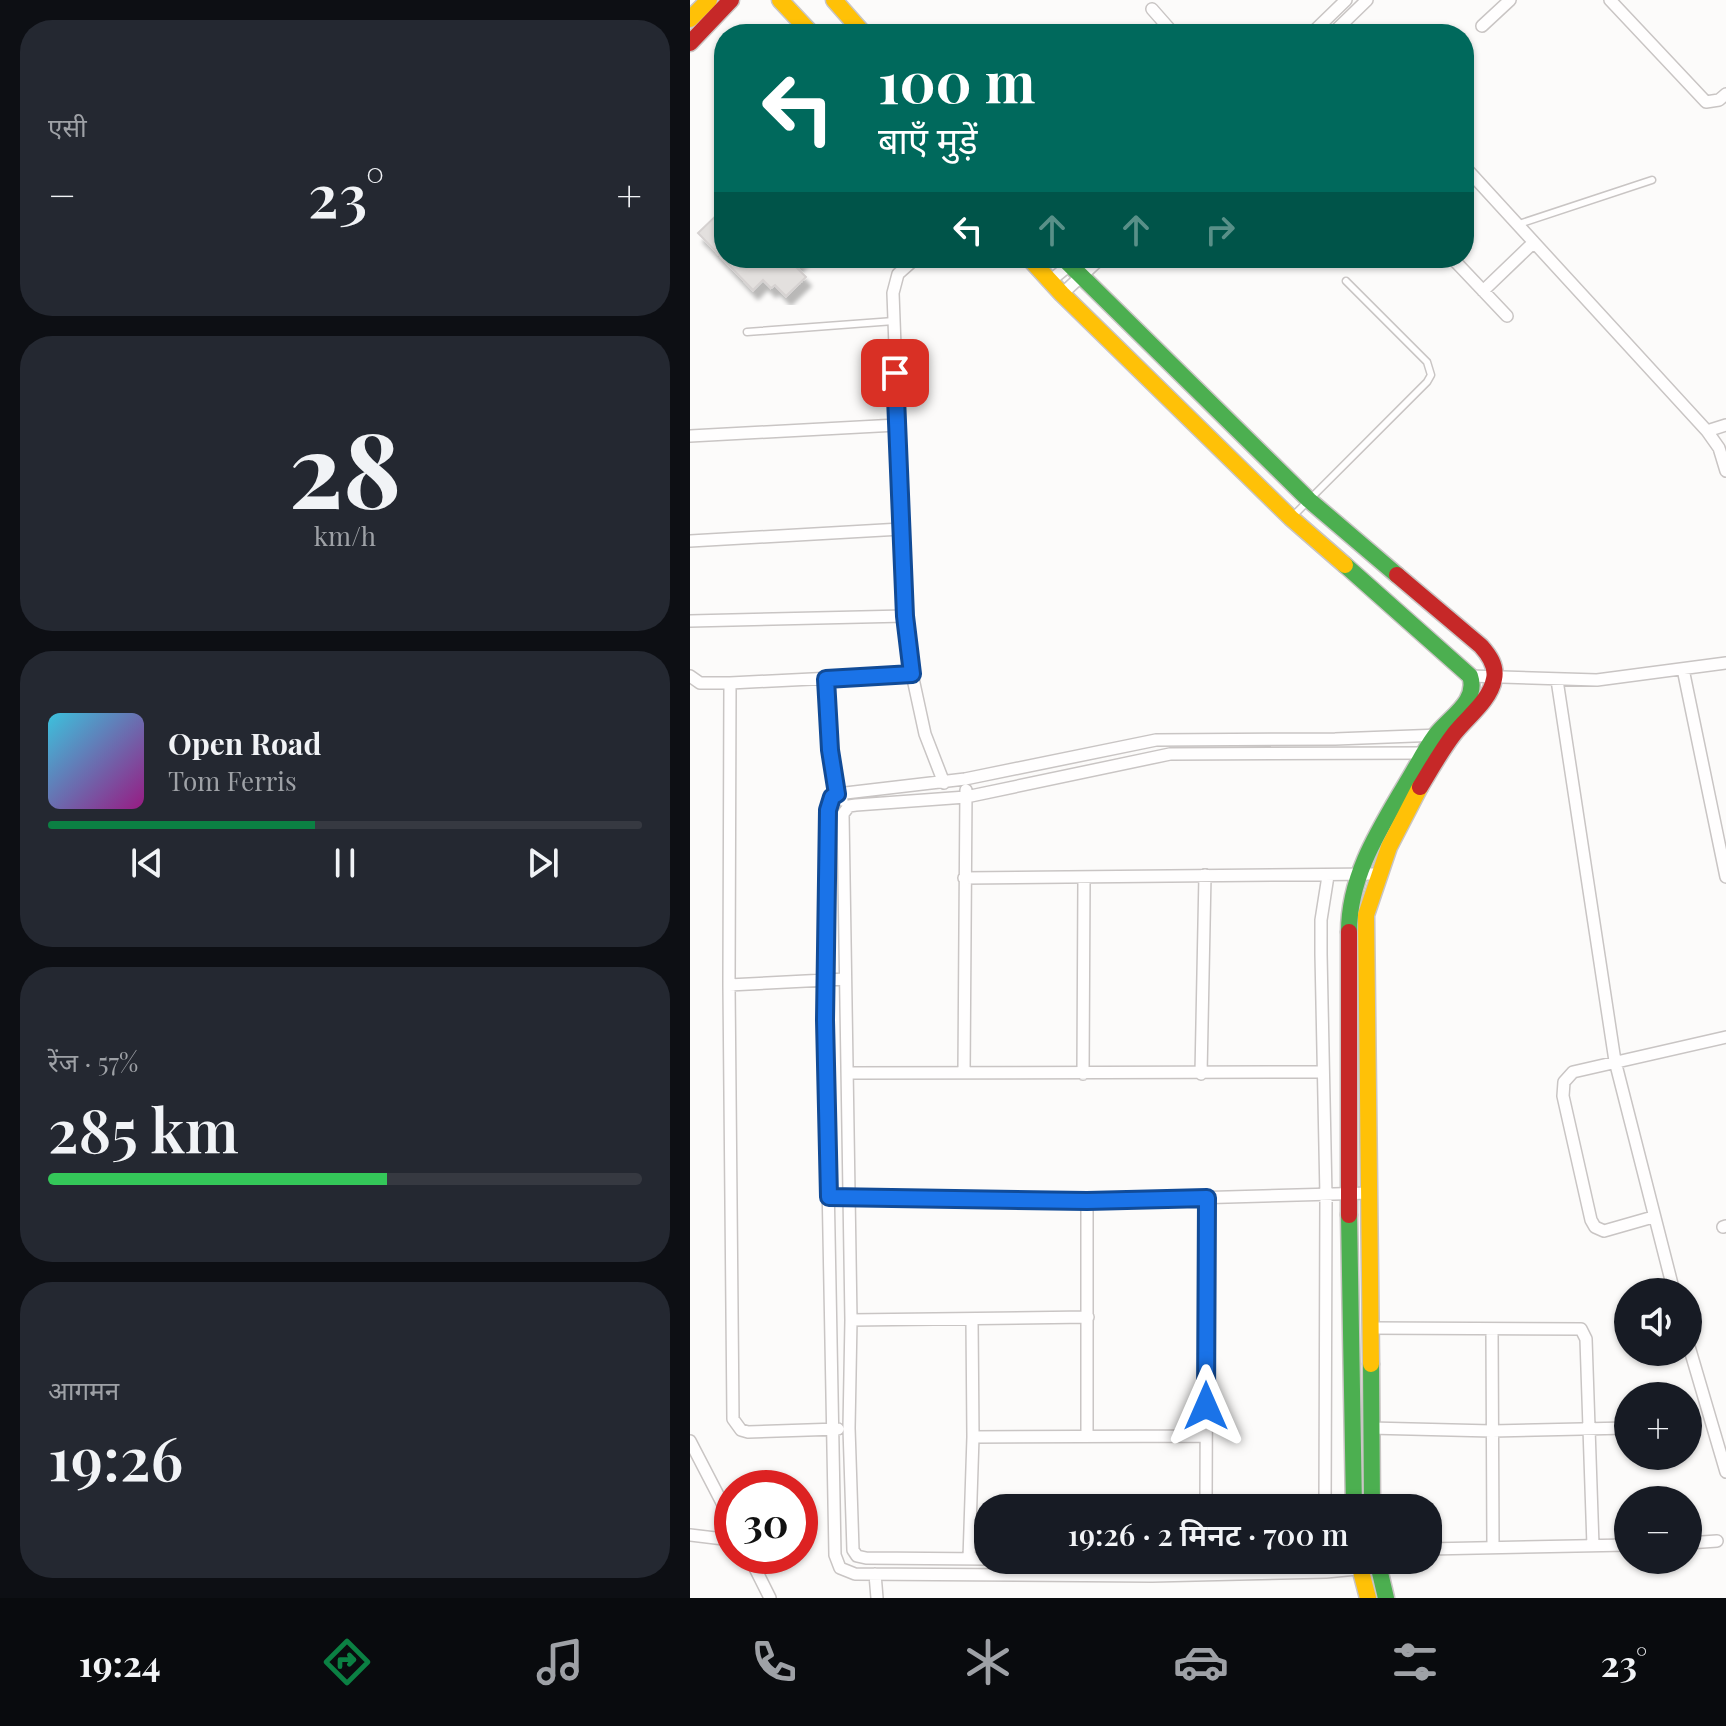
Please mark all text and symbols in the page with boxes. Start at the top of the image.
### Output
text: 100 m [878,43,1035,118]
icon: left [746,56,850,160]
text: एसी [48,109,87,144]
text: बाएँ मुड़ें [878,115,978,163]
text: 23° [308,153,385,233]
text: − [48,164,76,223]
text: + [616,164,642,223]
icon: left [946,208,990,252]
icon: ahead [1030,208,1074,252]
icon: ahead [1114,208,1158,252]
icon: right [1198,208,1242,252]
pin [861,339,929,407]
icon: arrive [873,351,917,395]
text: 28 [289,396,401,535]
text: km/h [314,518,376,553]
text: Open Road [168,723,321,763]
text: Tom Ferris [168,763,297,798]
icon: previous [125,841,169,885]
icon: pause [323,841,367,885]
icon: next [521,841,565,885]
text: रेंज · 57% [48,1044,138,1079]
text: 285 km [48,1088,239,1168]
map controls [1614,1278,1702,1574]
button: sound [1614,1278,1702,1366]
position arrow [1164,1364,1248,1448]
text: आगमन [48,1372,119,1407]
button: + [1614,1382,1702,1470]
text: 19:26 [48,1416,183,1496]
speed limit sign: 30 [714,1470,818,1574]
button: − [1614,1486,1702,1574]
text: 19:26 · 2 मिनट · 700 m [1068,1514,1348,1554]
icon: directions [319,1634,375,1690]
icon: music [532,1634,588,1690]
icon: phone [746,1634,802,1690]
icon: climate [960,1634,1016,1690]
icon: car [1173,1634,1229,1690]
icon: filters [1387,1634,1443,1690]
text: 19:24 [79,1638,161,1686]
text: 23° [1601,1638,1647,1686]

